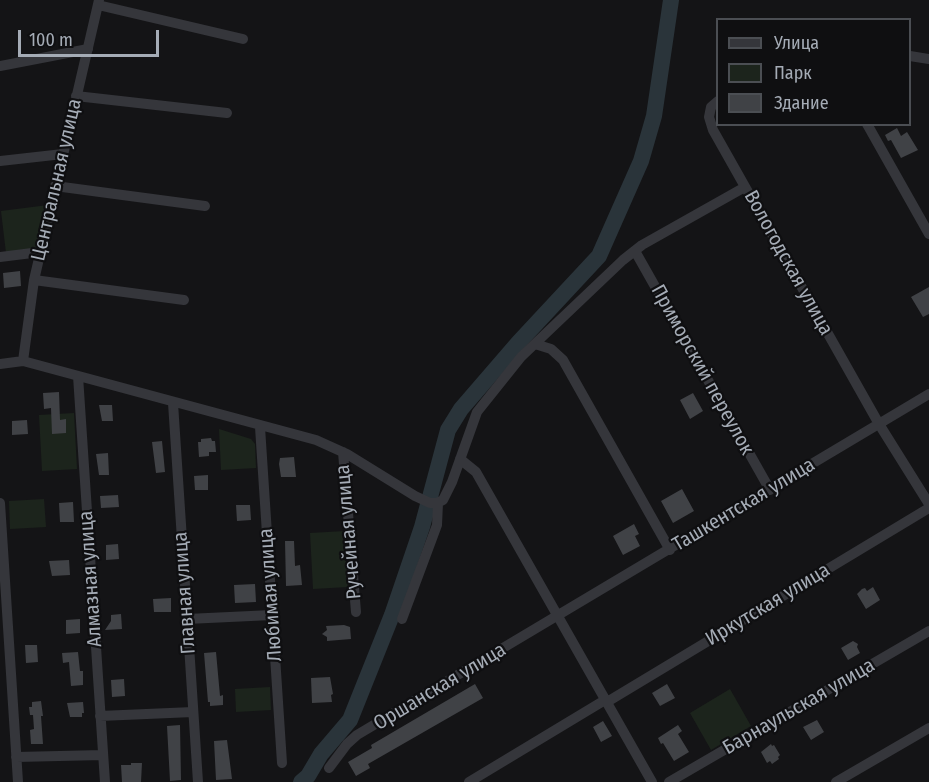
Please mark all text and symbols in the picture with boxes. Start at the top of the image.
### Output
scale bar [21,18,162,56]
legend [716,18,911,126]
text: 100 m [29,29,73,51]
text: Улица [774,32,819,54]
text: Парк [774,62,812,84]
text: Здание [774,92,829,114]
street label: Центральная улица [27,97,87,263]
street label: Вологодская улица [738,186,838,340]
street label: Приморский переулок [645,281,759,459]
street label: Ташкентская улица [668,453,820,557]
street label: Ручейная улица [331,464,367,600]
street label: Алмазная улица [74,510,108,648]
street label: Любимая улица [254,527,288,663]
street label: Главная улица [169,531,201,655]
street label: Иркутская улица [701,558,835,652]
street label: Оршанская улица [369,638,511,736]
street label: Барнаульская улица [719,654,879,760]

